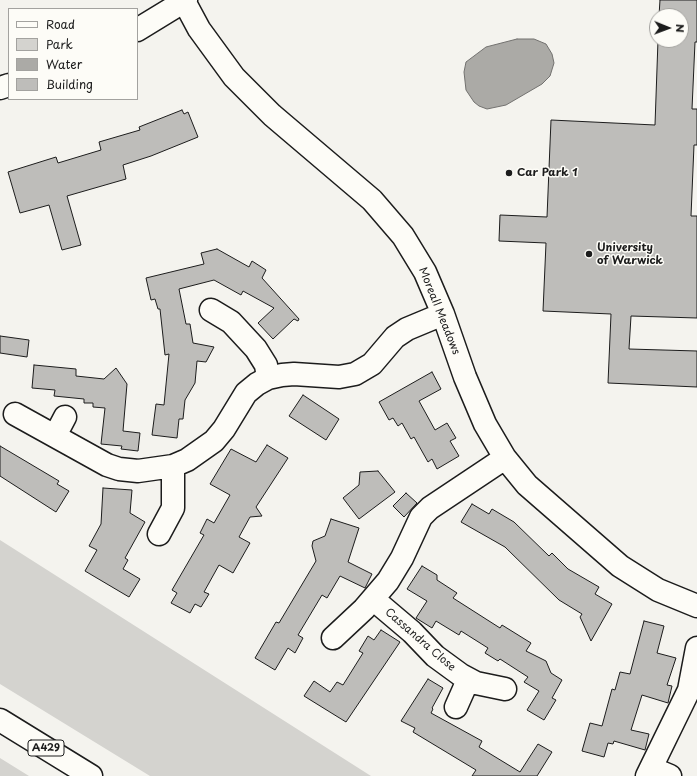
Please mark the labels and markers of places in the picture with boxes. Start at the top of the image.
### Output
place label: Car Park 1 [517,166,577,180]
marker: Car Park 1 [504,168,514,178]
place label: University of Warwick [597,241,663,267]
marker: University of Warwick [584,249,594,259]

